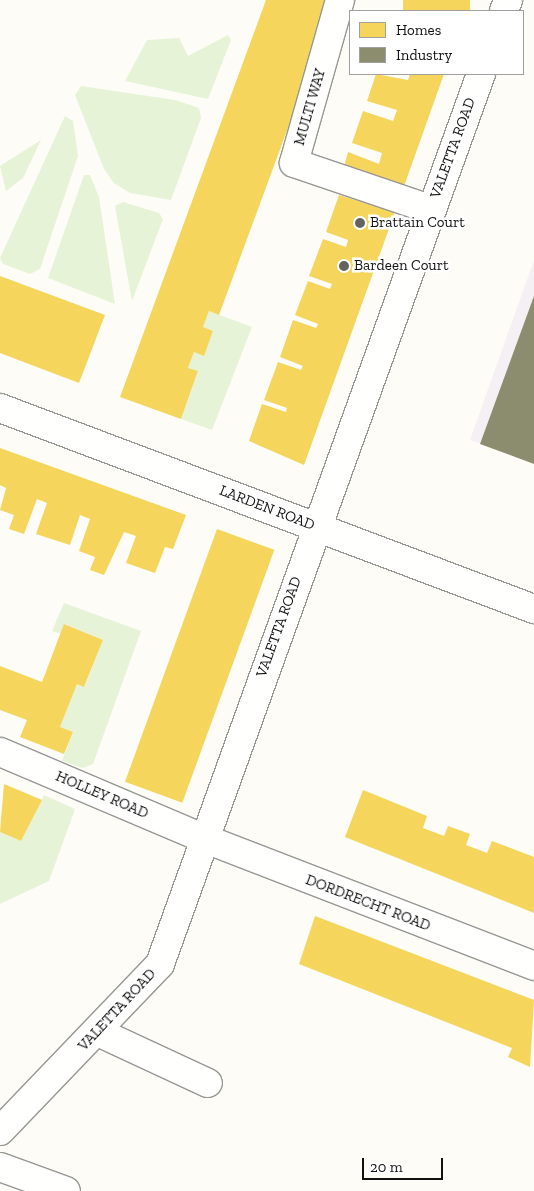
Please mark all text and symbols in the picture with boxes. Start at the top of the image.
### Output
legend [349,10,524,75]
text: Homes [396,21,441,39]
text: Industry [396,46,452,64]
street label: MULTI WAY [290,66,330,148]
street label: VALETTA ROAD [426,95,480,201]
place label: Brattain Court [370,214,465,232]
marker: Brattain Court [354,217,366,229]
place label: Bardeen Court [354,257,449,275]
marker: Bardeen Court [338,260,350,272]
street label: LARDEN ROAD [217,482,317,534]
street label: VALETTA ROAD [252,574,306,680]
street label: HOLLEY ROAD [53,767,151,823]
street label: DORDRECHT ROAD [303,871,433,935]
street label: VALETTA ROAD [74,965,160,1055]
scale bar [364,1148,445,1180]
text: 20 m [370,1158,403,1176]

